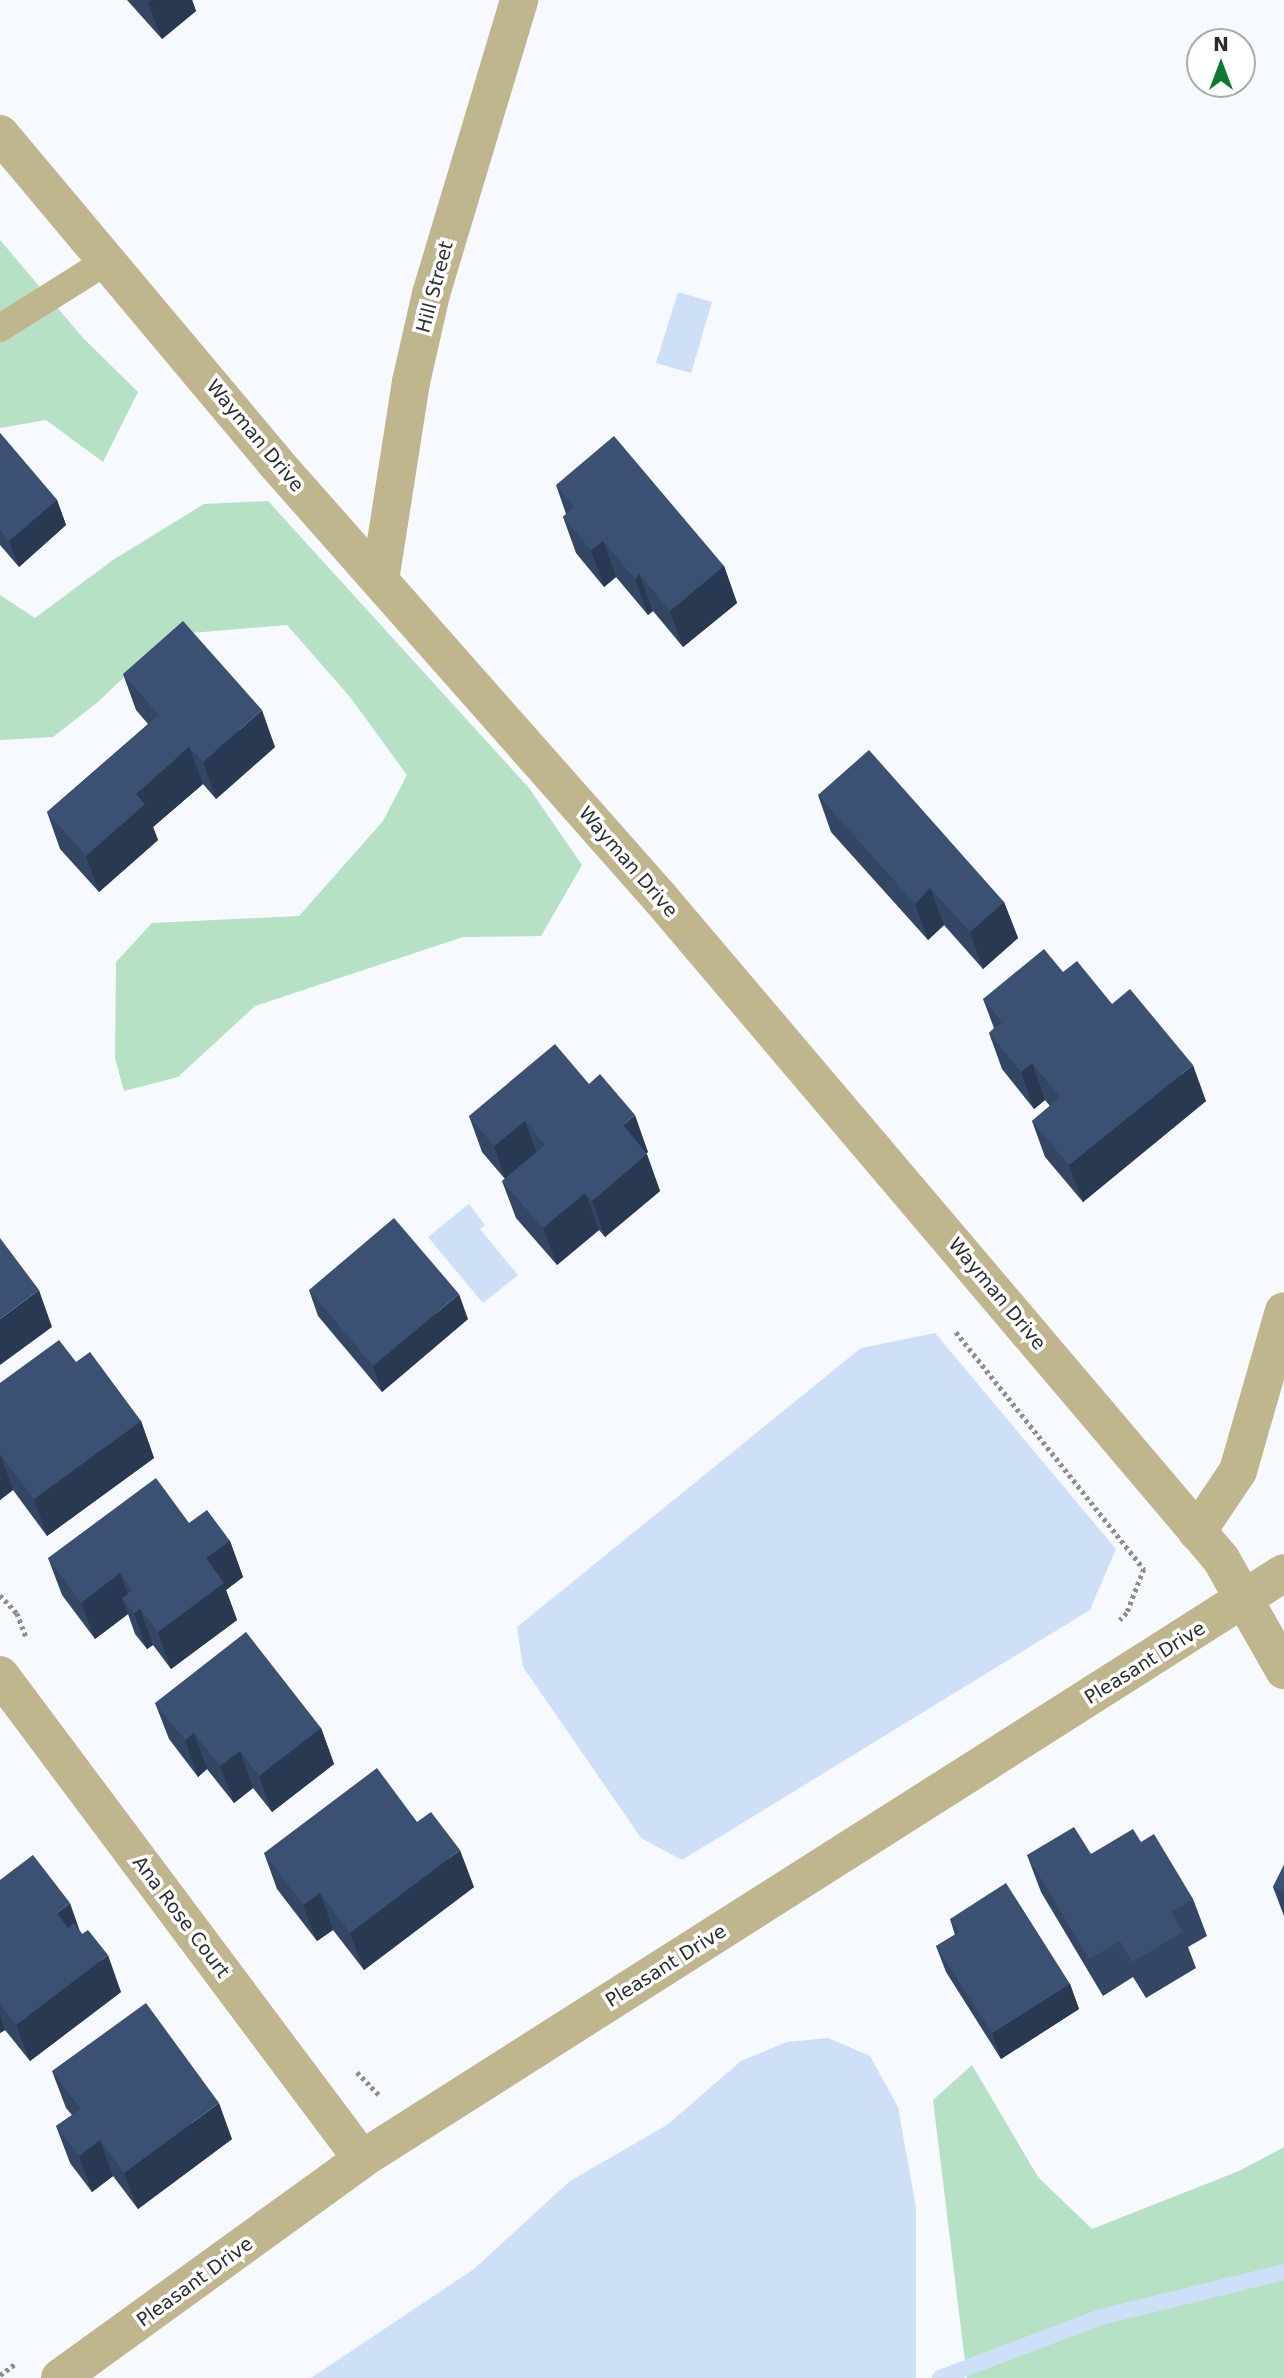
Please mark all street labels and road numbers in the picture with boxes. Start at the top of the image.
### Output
street label: Hill Street [412,239,458,335]
street label: Wayman Drive [201,375,309,497]
street label: Wayman Drive [574,802,682,922]
street label: Wayman Drive [943,1233,1051,1355]
street label: Pleasant Drive [1081,1617,1209,1709]
street label: Ana Rose Court [128,1852,234,1982]
street label: Pleasant Drive [602,1920,730,2012]
street label: Pleasant Drive [133,2232,257,2332]

